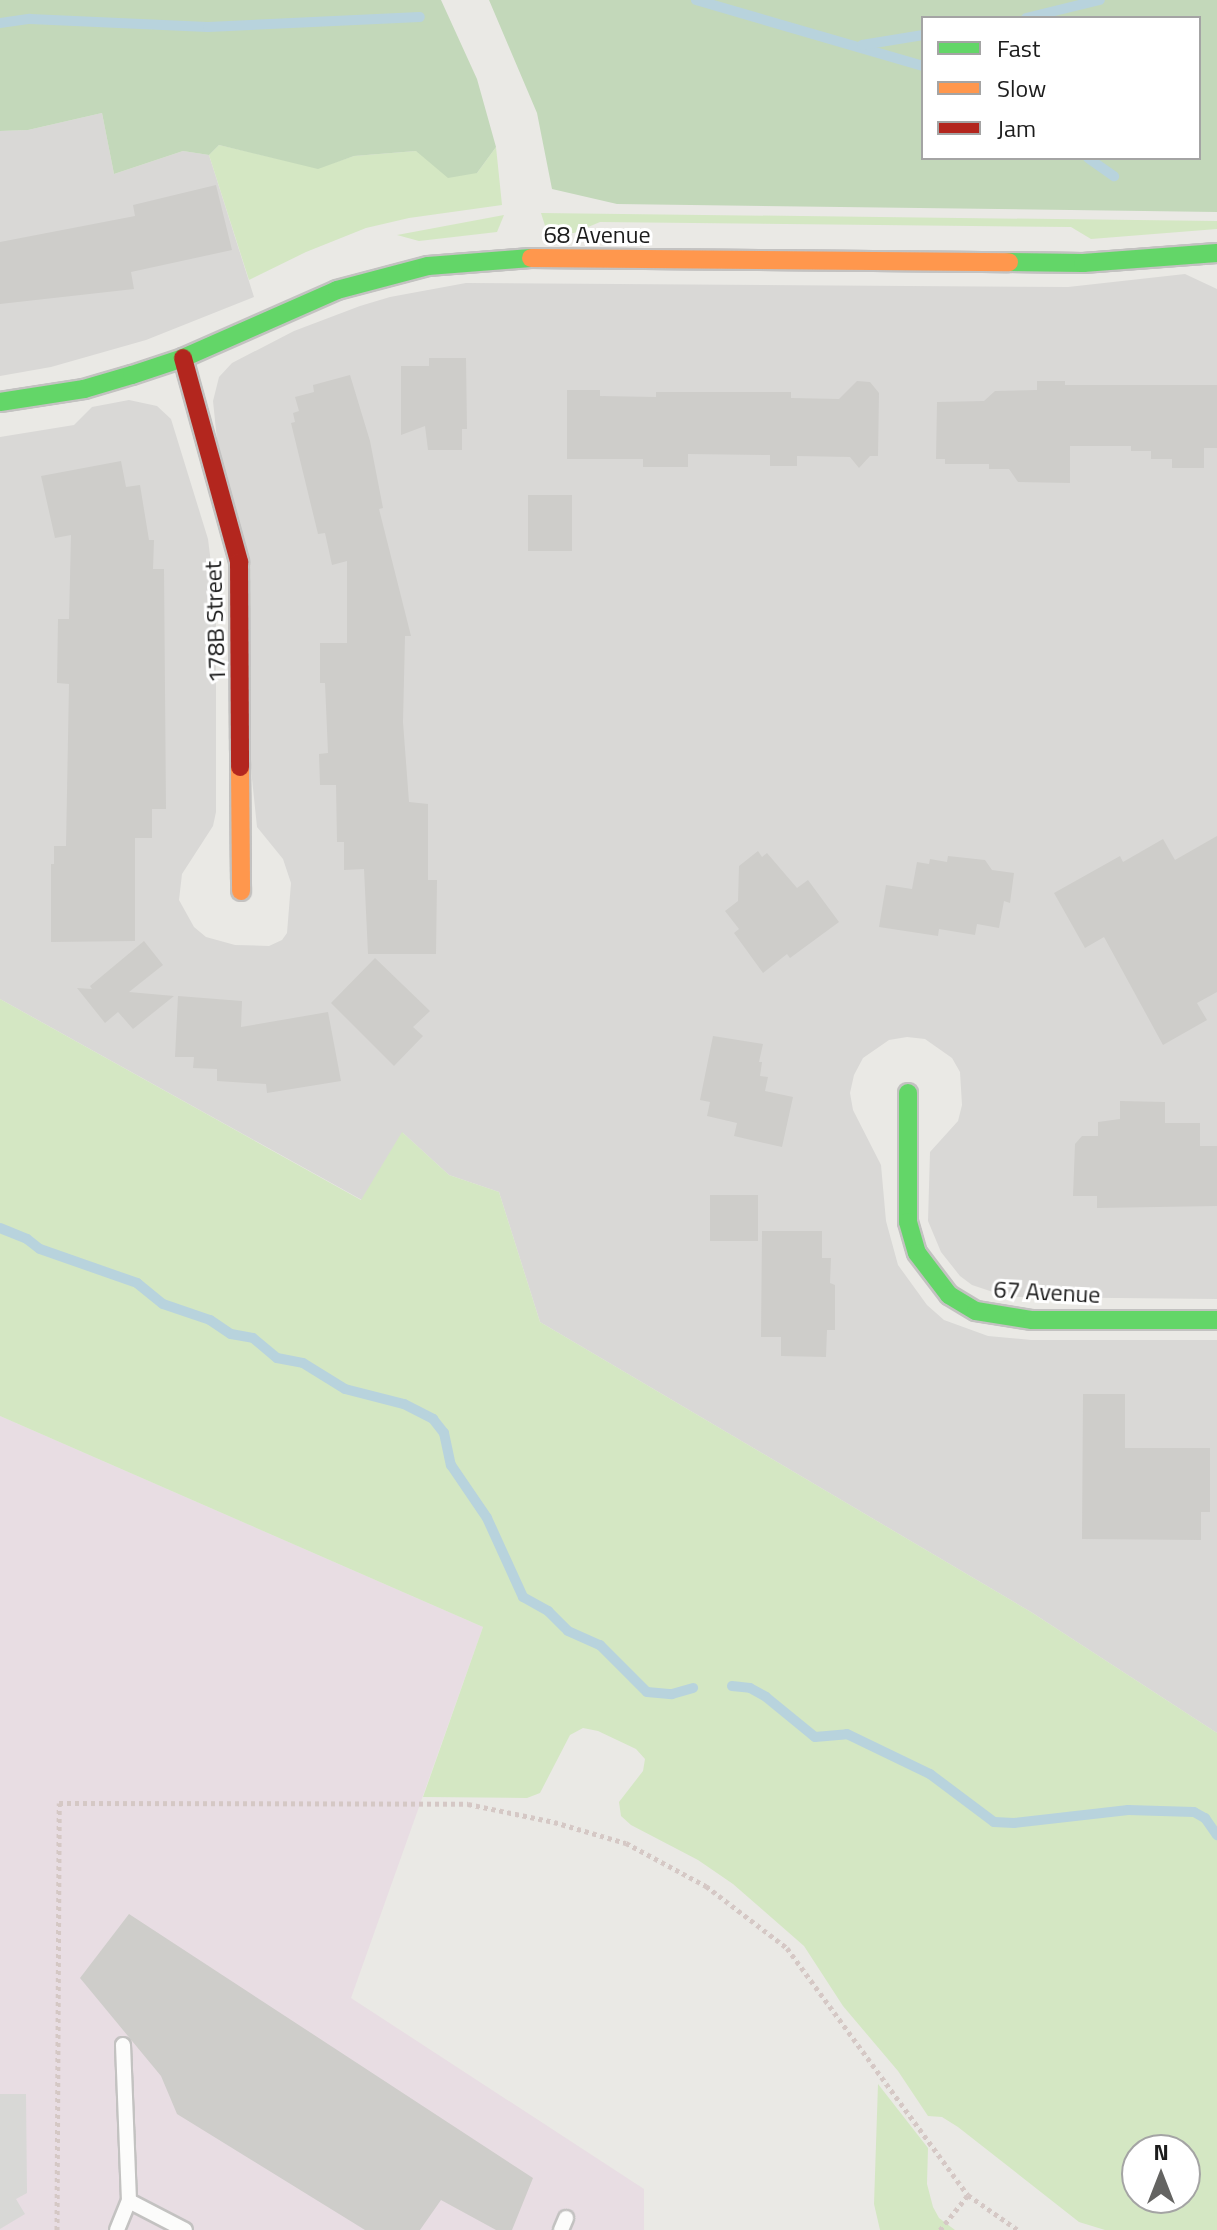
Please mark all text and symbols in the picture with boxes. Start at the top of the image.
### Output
legend [921,16,1201,160]
text: Fast [997,30,1040,66]
text: Slow [997,70,1046,106]
text: Jam [997,110,1036,146]
street label: 68 Avenue [543,221,651,249]
street label: 178B Street [198,560,232,684]
street label: 67 Avenue [993,1275,1101,1309]
north arrow [1121,2134,1201,2214]
text: N [1153,2135,1169,2169]

